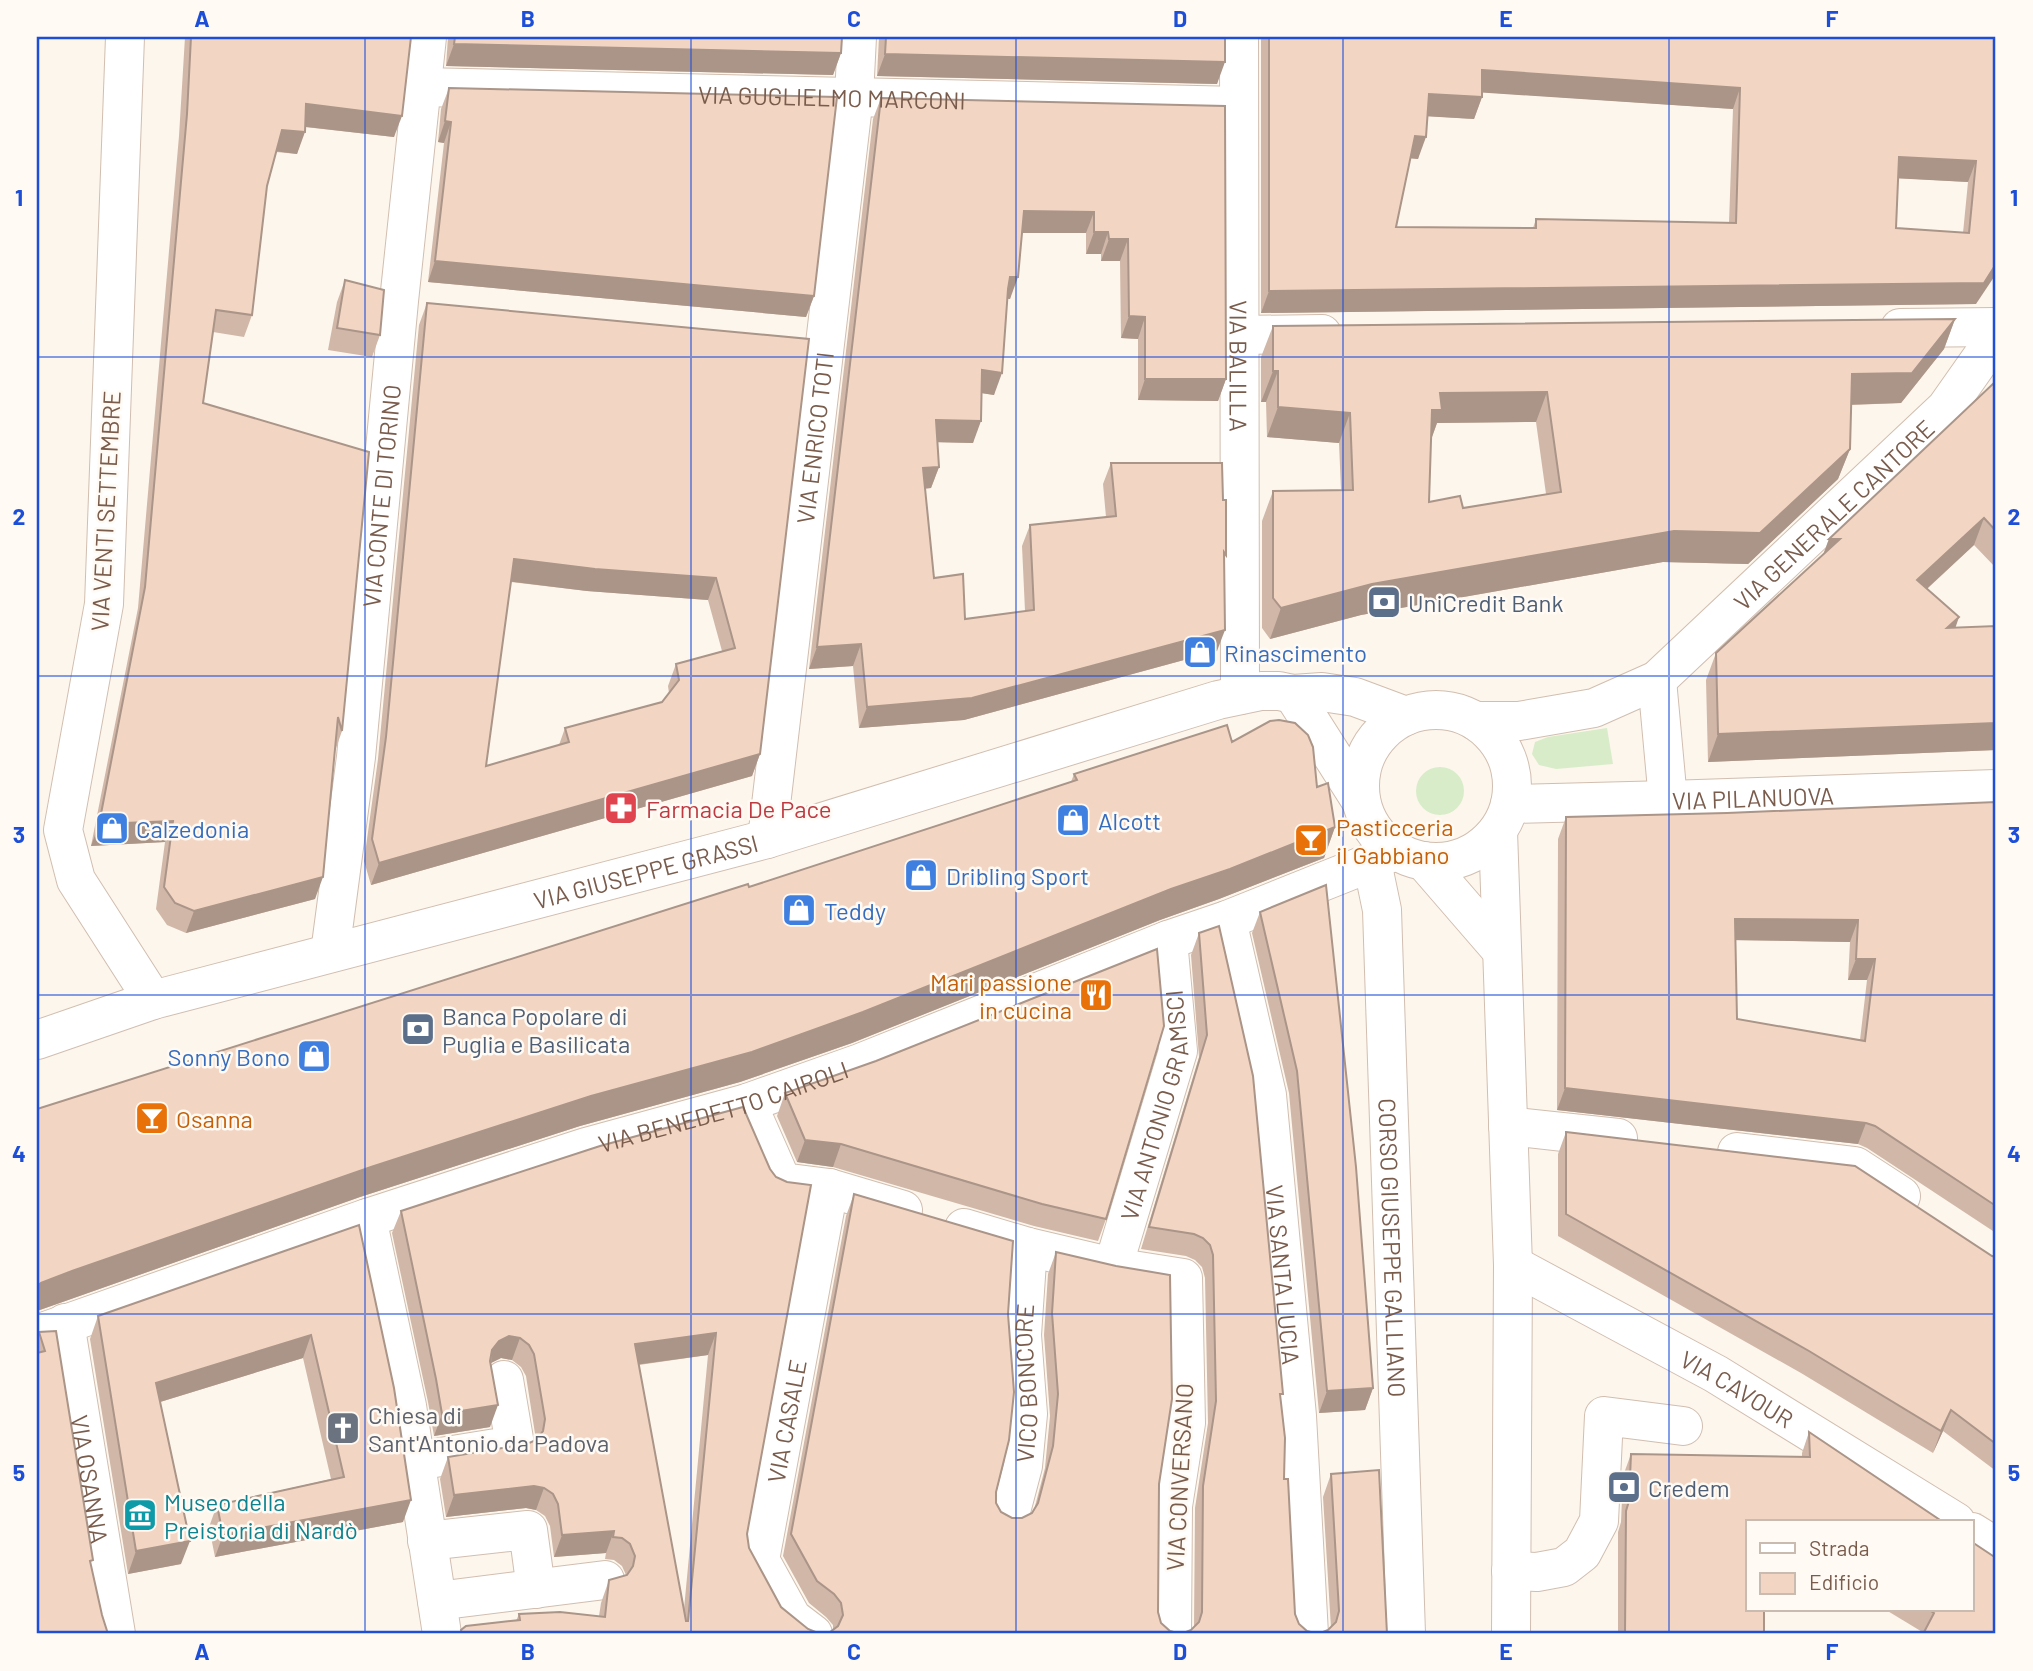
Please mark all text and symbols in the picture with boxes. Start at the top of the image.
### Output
text: A [194,4,210,32]
text: B [521,4,535,32]
text: C [847,4,861,32]
text: D [1173,4,1187,32]
text: E [1499,4,1513,32]
text: F [1826,4,1839,32]
street label: VIA GUGLIELMO MARCONI [698,79,966,114]
text: 1 [15,183,23,211]
text: 1 [2010,183,2018,211]
street label: VIA BALILLA [1225,300,1254,432]
street label: VIA ENRICO TOTI [790,350,838,525]
street label: VIA CONTE DI TORINO [356,383,406,609]
street label: VIA VENTI SETTEMBRE [84,390,126,632]
street label: VIA GENERALE CANTORE [1727,413,1939,615]
text: 2 [13,502,25,530]
text: 2 [2008,502,2020,530]
bank icon: UniCredit Bank [1365,583,1403,621]
place label: UniCredit Bank [1408,588,1563,617]
shop icon: Rinascimento [1181,633,1219,671]
place label: Rinascimento [1224,638,1367,667]
street label: VIA PILANUOVA [1671,780,1834,814]
pharmacy icon: Farmacia De Pace [602,789,640,827]
place label: Farmacia De Pace [646,794,832,823]
shop icon: Alcott [1054,801,1092,839]
place label: Alcott [1098,806,1161,835]
shop icon: Calzedonia [93,809,131,847]
place label: Pasticceria il Gabbiano [1336,812,1454,869]
place label: Calzedonia [136,814,249,843]
text: 3 [13,820,25,848]
text: 3 [2008,820,2020,848]
bar icon: Pasticceria il Gabbiano [1292,821,1330,859]
street label: VIA GIUSEPPE GRASSI [530,828,761,914]
shop icon: Dribling Sport [902,856,940,894]
place label: Dribling Sport [946,861,1089,890]
shop icon: Teddy [780,891,818,929]
place label: Teddy [824,896,886,925]
place label: Mari passione in cucina [930,967,1072,1024]
restaurant icon: Mari passione in cucina [1077,976,1115,1014]
street label: VIA ANTONIO GRAMSCI [1113,989,1193,1224]
place label: Banca Popolare di Puglia e Basilicata [442,1001,630,1058]
bank icon: Banca Popolare di Puglia e Basilicata [399,1010,437,1048]
shop icon: Sonny Bono [295,1037,333,1075]
place label: Sonny Bono [167,1042,290,1071]
street label: VIA BENEDETTO CAIROLI [595,1054,852,1158]
street label: CORSO GIUSEPPE GALLIANO [1374,1098,1413,1398]
bar icon: Osanna [133,1099,171,1137]
place label: Osanna [176,1104,253,1133]
text: 4 [12,1139,26,1167]
text: 4 [2007,1139,2021,1167]
street label: VIA SANTA LUCIA [1261,1183,1307,1366]
street label: VICO BONCORE [1007,1303,1043,1464]
street label: VIA CAVOUR [1676,1343,1799,1433]
street label: VIA CASALE [760,1357,811,1485]
street label: VIA CONVERSANO [1160,1382,1198,1572]
place label: Chiesa di Sant'Antonio da Padova [368,1400,609,1457]
church icon: Chiesa di Sant'Antonio da Padova [324,1409,362,1447]
street label: VIA OSANNA [66,1412,115,1545]
text: 5 [13,1458,25,1486]
text: 5 [2008,1458,2020,1486]
bank icon: Credem [1605,1468,1643,1506]
place label: Credem [1648,1473,1730,1502]
place label: Museo della Preistoria di Nardò [164,1487,358,1544]
museum icon: Museo della Preistoria di Nardò [121,1496,159,1534]
legend [1746,1520,1974,1612]
text: Strada [1809,1535,1869,1560]
text: Edificio [1809,1569,1879,1594]
text: A [194,1637,210,1665]
text: B [521,1637,535,1665]
text: C [847,1637,861,1665]
text: D [1173,1637,1187,1665]
text: E [1499,1637,1513,1665]
text: F [1826,1637,1839,1665]

